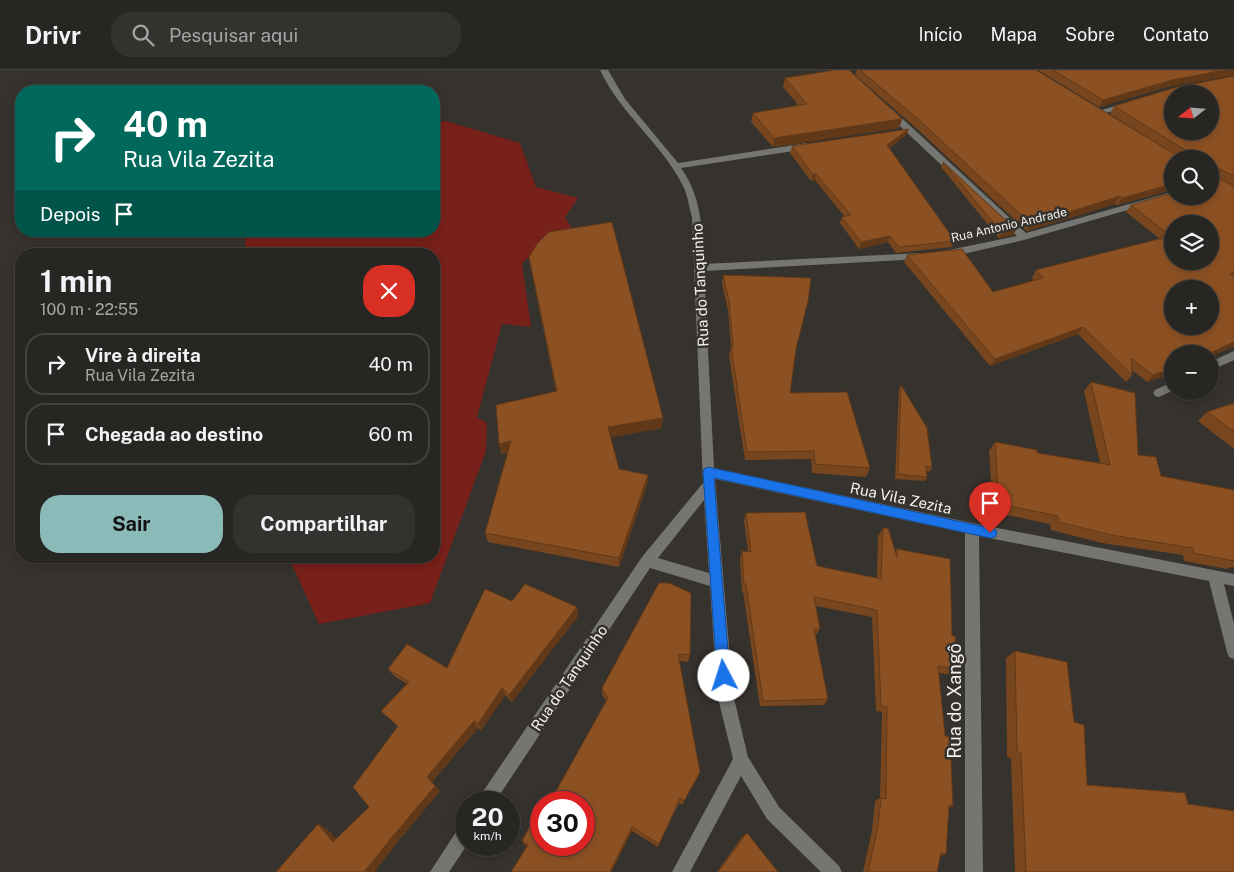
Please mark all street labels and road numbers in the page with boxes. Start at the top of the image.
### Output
street label: Rua Antonio Andrade [950,205,1068,245]
street label: Rua do Tanquinho [688,223,712,347]
street label: Rua Vila Zezita [849,479,953,517]
street label: Rua do Tanquinho [527,622,611,734]
street label: Rua do Xangô [944,643,965,759]

